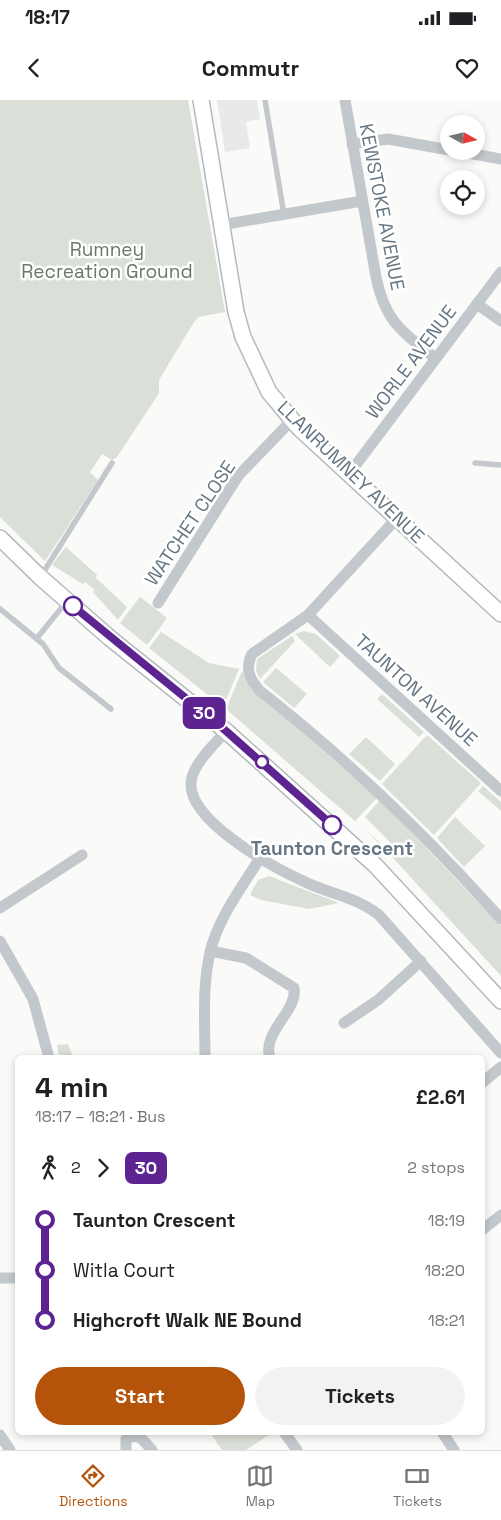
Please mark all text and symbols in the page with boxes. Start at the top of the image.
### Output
text: 18:17 [25,5,70,30]
icon: back [20,54,48,82]
text: Commutr [202,54,299,82]
icon: heart [453,54,481,82]
north arrow [440,115,485,160]
map controls [440,115,485,215]
street label: KEWSTOKE AVENUE [354,121,410,293]
button: locate [440,170,485,215]
park label: Rumney Recreation Ground [21,237,193,284]
street label: WORLE AVENUE [360,300,462,424]
street label: LLANRUMNEY AVENUE [272,395,430,549]
street label: WATCHET CLOSE [139,456,241,590]
unlabelled marker [63,596,83,616]
street label: TAUNTON AVENUE [349,628,483,752]
line badge: 30 [182,697,226,729]
text: 30 [193,701,215,724]
unlabelled marker [255,755,269,769]
marker: Taunton Crescent [322,815,342,835]
place label: Taunton Crescent [251,836,413,861]
text: 4 min [35,1069,109,1105]
text: £2.61 [416,1085,465,1110]
text: 18:17 – 18:21 · Bus [35,1106,166,1127]
icon: walk [35,1154,63,1182]
icon: forward [89,1154,117,1182]
text: 30 [135,1156,157,1179]
text: 2 [71,1157,81,1178]
text: 2 stops [407,1157,465,1178]
text: Taunton Crescent [73,1208,235,1233]
text: 18:19 [428,1210,465,1231]
text: Witla Court [73,1258,175,1283]
text: 18:20 [424,1260,465,1281]
text: Highcroft Walk NE Bound [73,1308,302,1333]
text: 18:21 [428,1310,465,1331]
button: Start [35,1367,245,1425]
button: Tickets [255,1367,465,1425]
tab: Directions [59,1462,128,1510]
tab: Map [246,1462,275,1510]
tab: Tickets [393,1462,442,1510]

